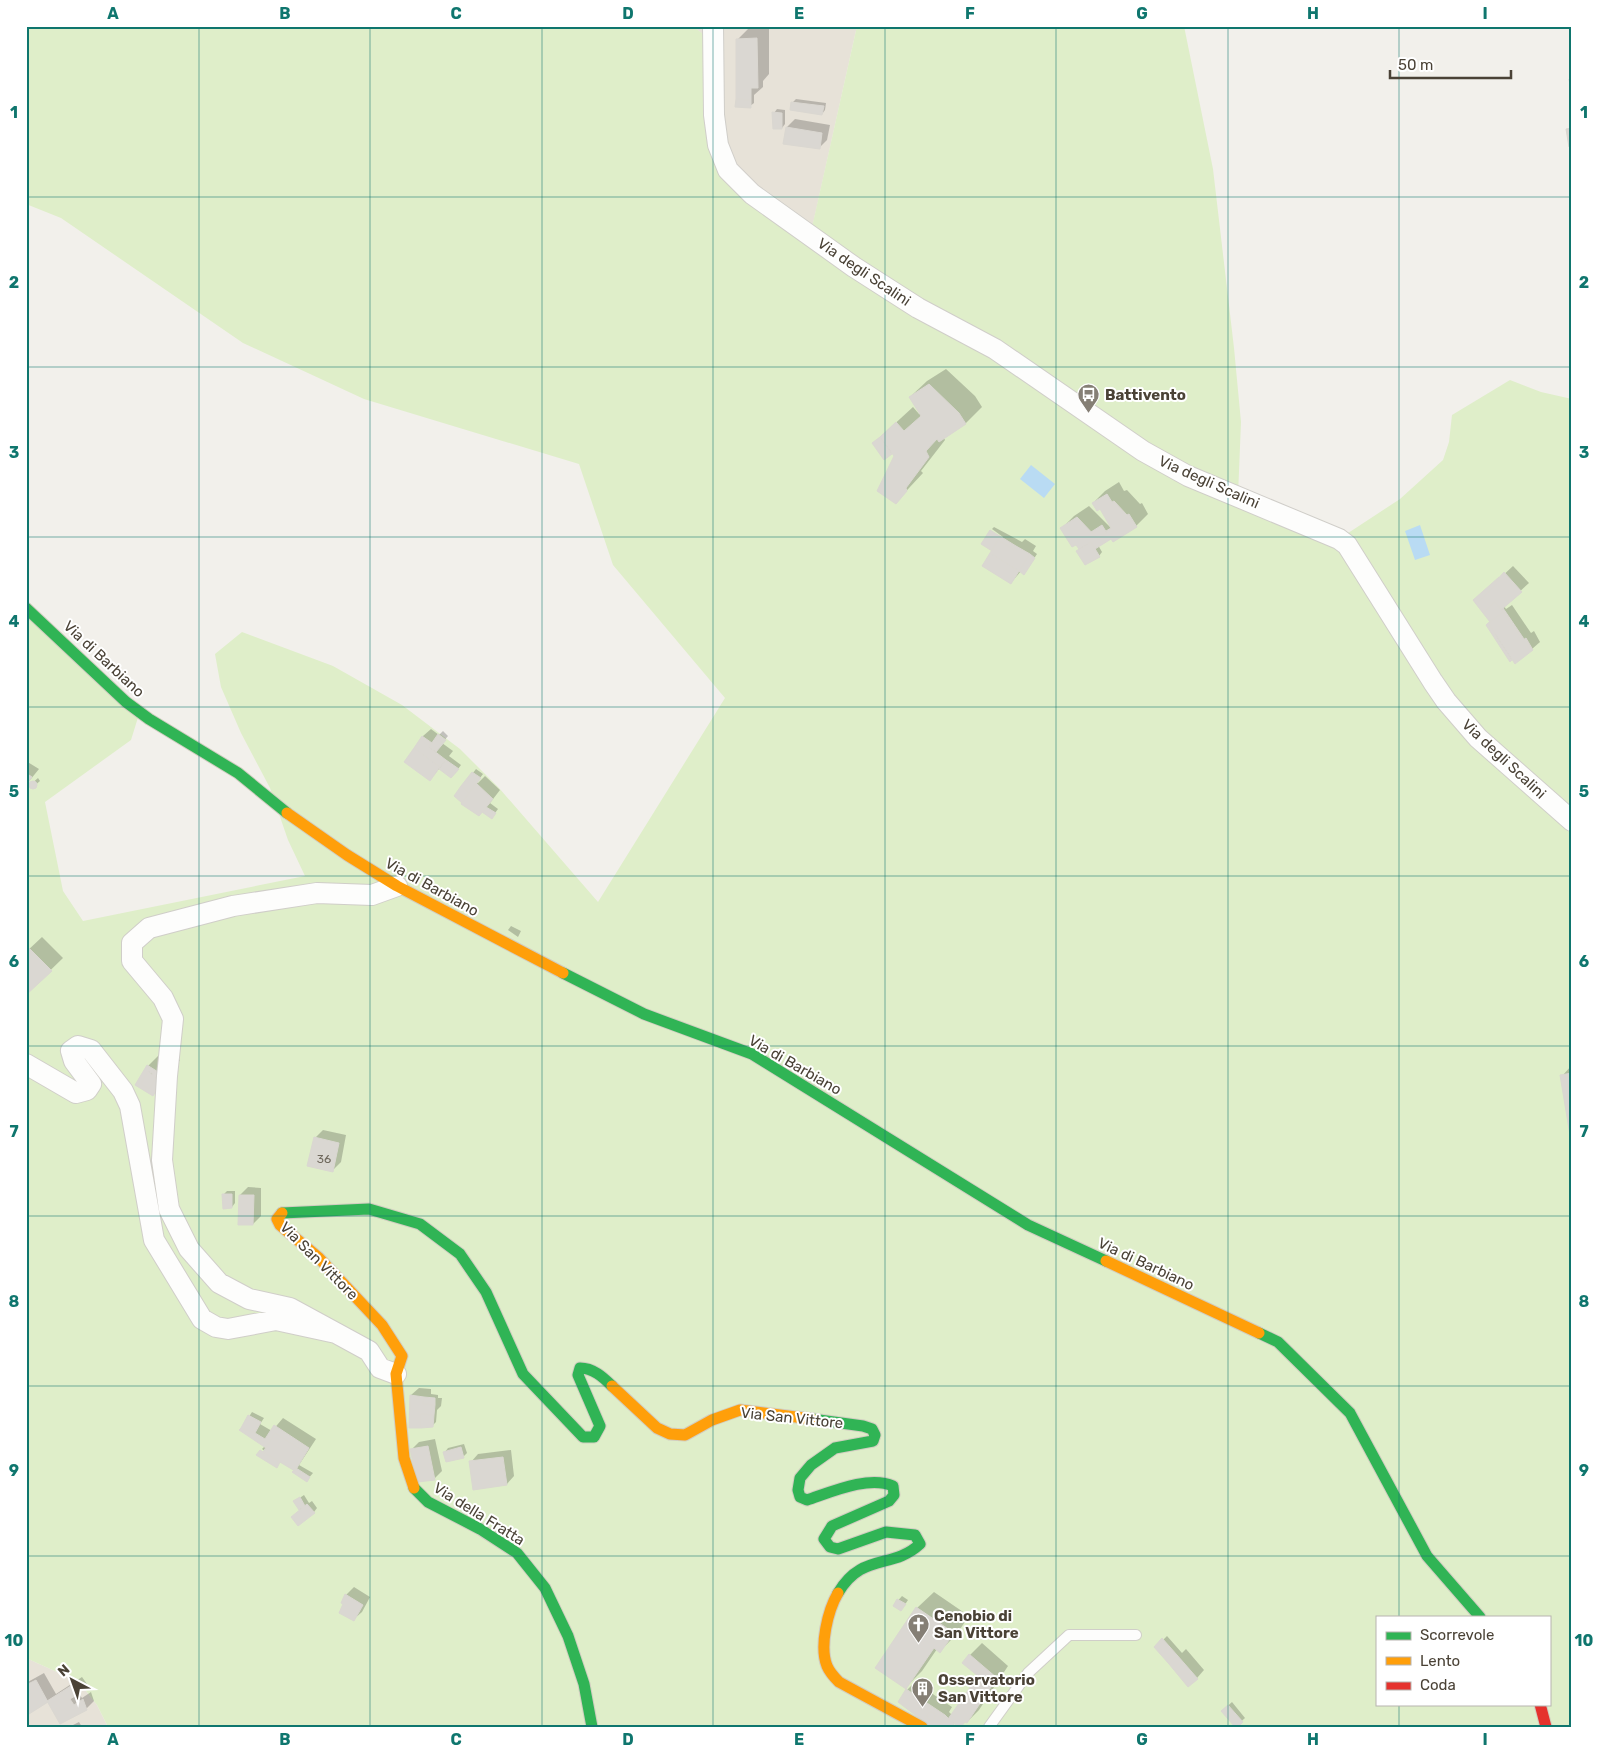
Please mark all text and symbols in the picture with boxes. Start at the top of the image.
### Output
text: A [107,4,119,23]
text: B [279,4,291,23]
text: C [450,4,462,23]
text: D [622,4,634,23]
text: E [794,4,804,23]
text: F [965,4,975,23]
text: G [1136,4,1148,23]
text: H [1307,4,1319,23]
text: I [1482,4,1488,23]
scale bar [1390,48,1512,80]
text: 50 m [1398,56,1433,74]
text: 1 [10,103,18,122]
text: 1 [1580,103,1588,122]
street label: Via degli Scalini [814,234,914,310]
text: 2 [9,273,19,292]
text: 2 [1579,273,1589,292]
bus stop icon: Battivento [1077,383,1101,414]
place label: Battivento [1105,386,1186,404]
text: 3 [9,443,19,462]
text: 3 [1579,443,1589,462]
street label: Via degli Scalini [1156,452,1262,512]
text: 4 [9,612,20,631]
text: 4 [1579,612,1590,631]
street label: Via di Barbiano [60,617,148,701]
street label: Via degli Scalini [1458,715,1550,803]
text: 5 [9,782,19,801]
text: 5 [1579,782,1589,801]
street label: Via di Barbiano [382,854,482,920]
text: 6 [9,952,19,971]
text: 6 [1579,952,1589,971]
street label: Via di Barbiano [745,1031,845,1099]
text: 7 [9,1122,19,1141]
text: 7 [1579,1122,1589,1141]
house number: 36 [317,1152,331,1166]
street label: Via San Vittore [276,1218,362,1304]
street label: Via di Barbiano [1095,1234,1197,1294]
text: 8 [9,1292,20,1311]
text: 8 [1579,1292,1590,1311]
street label: Via San Vittore [740,1404,844,1432]
text: 9 [9,1461,19,1480]
text: 9 [1579,1461,1589,1480]
street label: Via della Fratta [430,1479,528,1549]
place label: Cenobio di San Vittore [934,1607,1019,1642]
church icon: Cenobio di San Vittore [906,1613,930,1644]
legend [1376,1616,1550,1706]
text: Scorrevole [1420,1626,1494,1644]
text: 10 [5,1631,24,1650]
text: 10 [1575,1631,1594,1650]
text: Lento [1420,1652,1460,1670]
north arrow [48,1656,98,1706]
text: N [54,1661,73,1680]
place label: Osservatorio San Vittore [938,1671,1035,1706]
text: Coda [1420,1676,1456,1694]
building icon: Osservatorio San Vittore [910,1677,934,1708]
text: A [107,1730,119,1749]
text: B [279,1730,291,1749]
text: C [450,1730,462,1749]
text: D [622,1730,634,1749]
text: E [794,1730,804,1749]
text: F [965,1730,975,1749]
text: G [1136,1730,1148,1749]
text: H [1307,1730,1319,1749]
text: I [1482,1730,1488,1749]

